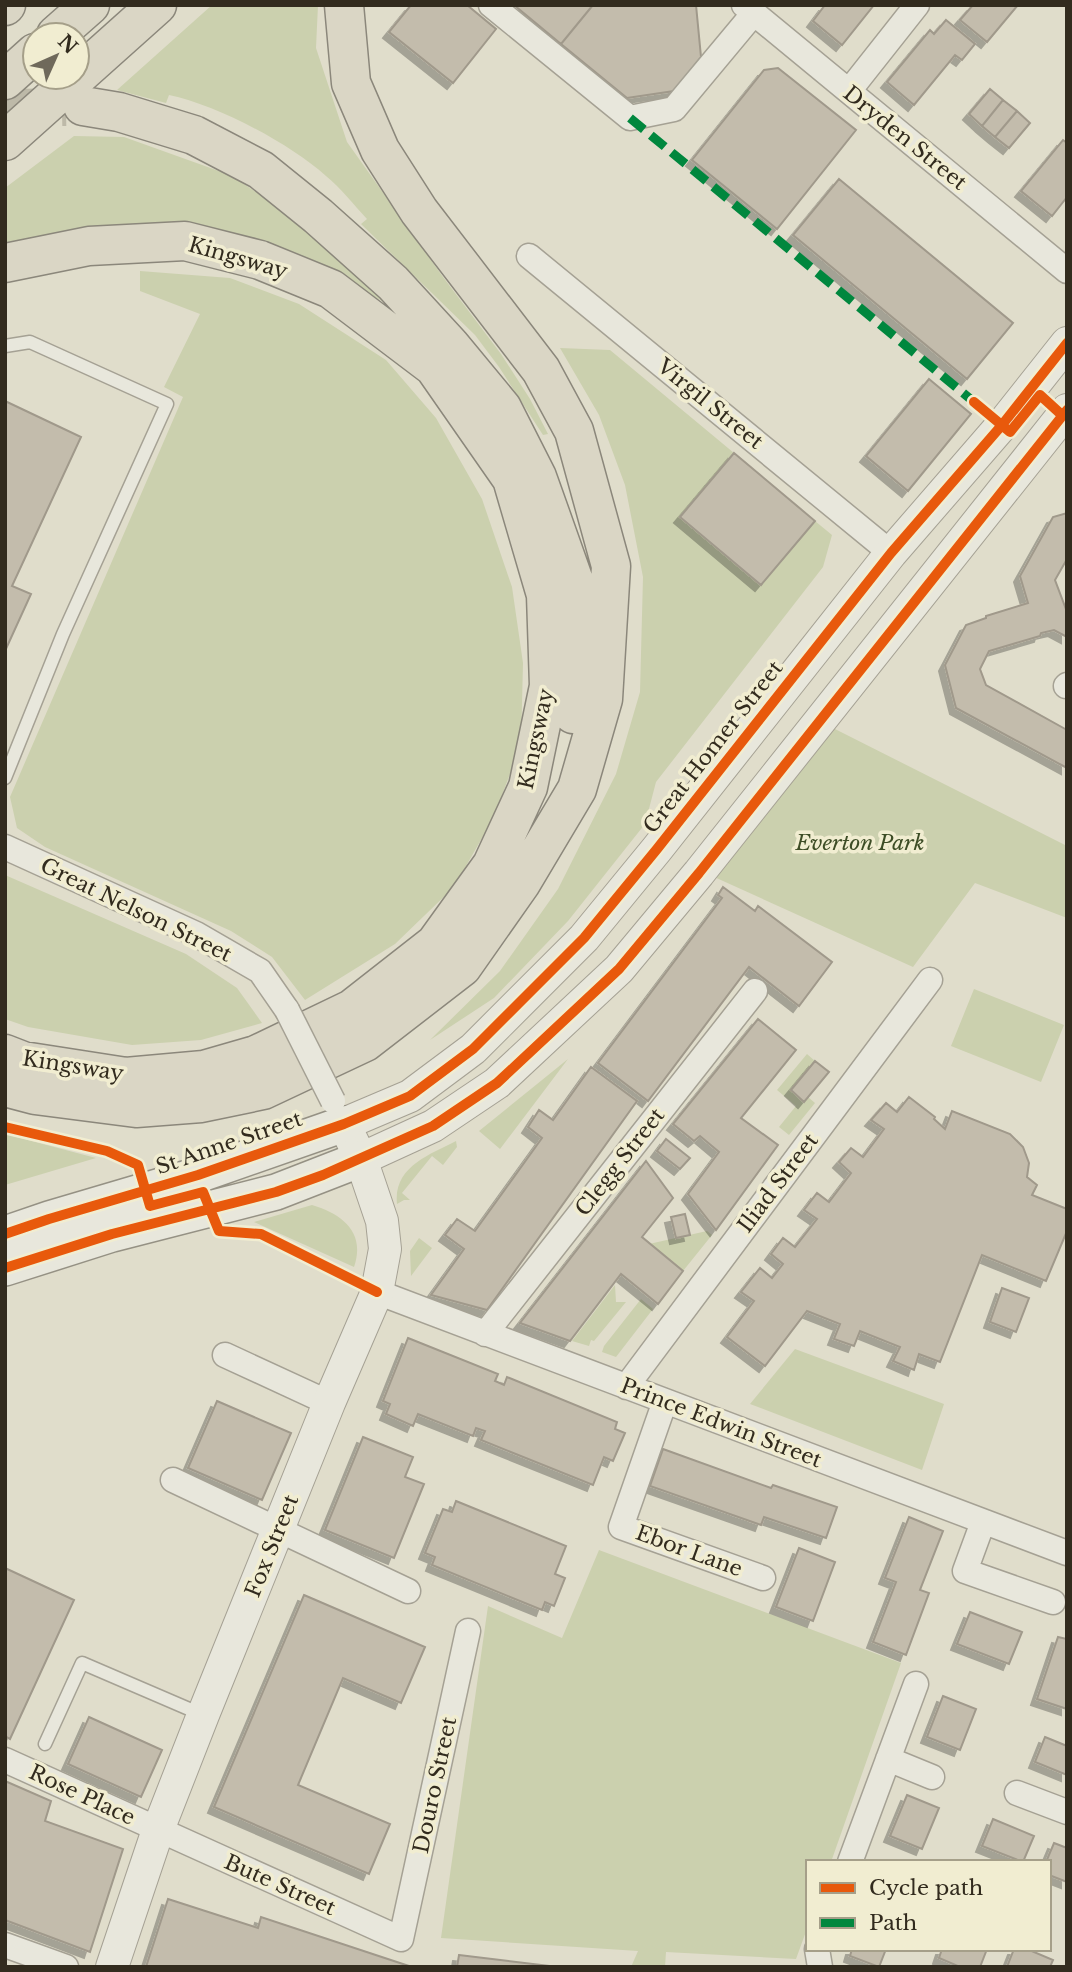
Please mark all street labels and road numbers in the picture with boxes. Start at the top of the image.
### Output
street label: Dryden Street [838,80,972,196]
street label: Kingsway [185,231,291,285]
street label: Virgil Street [651,353,768,455]
street label: Great Homer Street [638,656,788,838]
street label: Kingsway [513,686,559,792]
street label: Great Nelson Street [36,852,236,968]
street label: Kingsway [20,1045,126,1087]
street label: Clegg Street [570,1103,670,1221]
street label: St Anne Street [152,1106,306,1180]
street label: Iliad Street [732,1128,824,1238]
street label: Prince Edwin Street [617,1373,825,1473]
street label: Fox Street [240,1491,304,1601]
street label: Ebor Lane [632,1520,746,1582]
street label: Douro Street [408,1714,462,1856]
street label: Rose Place [25,1759,139,1831]
street label: Bute Street [220,1849,340,1921]

